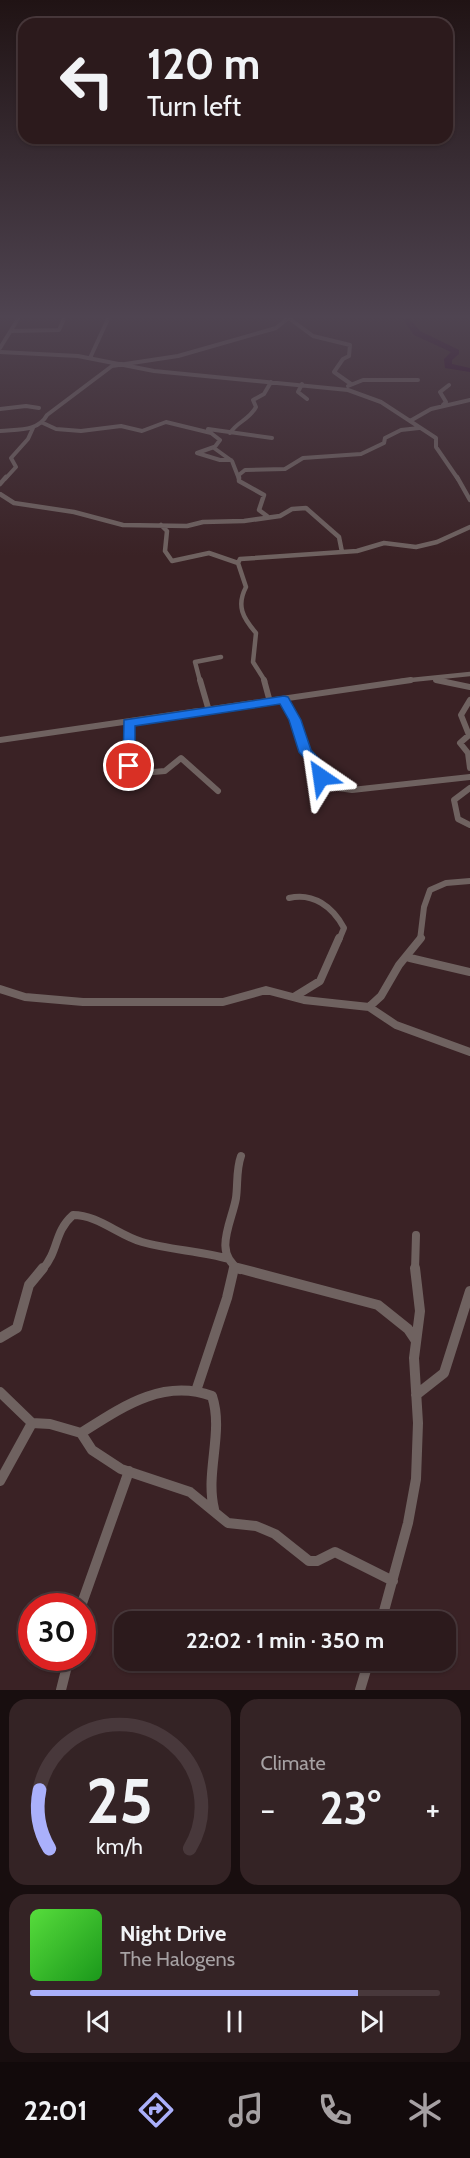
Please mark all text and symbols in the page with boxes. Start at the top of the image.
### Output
text: 120 m [147,38,260,90]
icon: left [48,42,126,120]
text: Turn left [147,90,241,123]
pin [103,740,154,791]
position arrow [289,745,353,809]
icon: arrive [112,749,145,782]
speed limit sign: 30 [18,1593,96,1671]
text: 22:02 · 1 min · 350 m [186,1627,384,1654]
text: Climate [261,1751,326,1775]
text: 25 [86,1763,153,1839]
text: 23° [320,1781,381,1835]
text: − [261,1789,275,1829]
text: + [425,1789,440,1829]
text: km/h [96,1833,143,1859]
text: Night Drive [120,1920,226,1947]
text: The Halogens [120,1947,235,1971]
icon: previous [82,2005,115,2038]
icon: pause [218,2005,251,2038]
icon: next [355,2005,388,2038]
icon: directions [135,2089,177,2131]
icon: music [225,2089,267,2131]
icon: phone [314,2089,356,2131]
icon: climate [404,2089,446,2131]
text: 22:01 [24,2094,87,2127]

